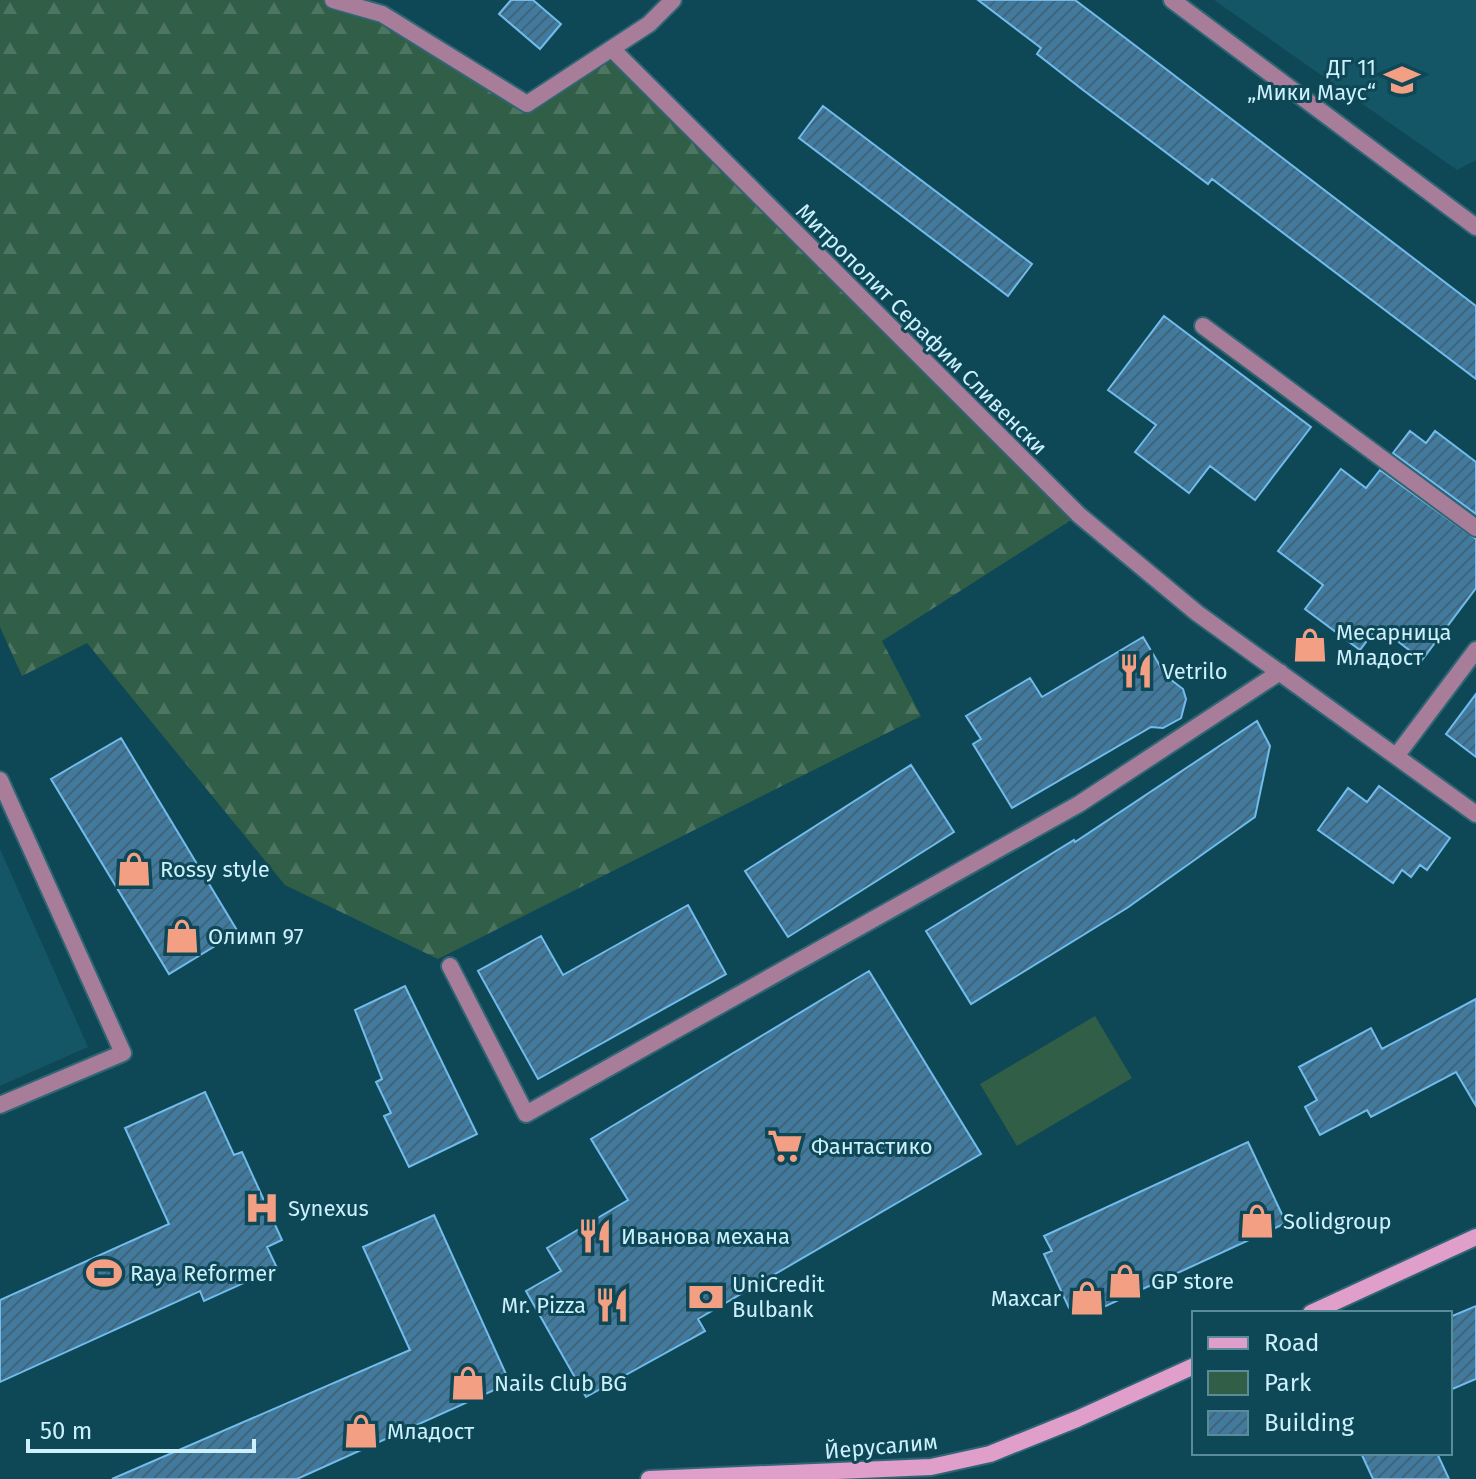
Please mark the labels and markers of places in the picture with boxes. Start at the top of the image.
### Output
place label: ДГ 11 „Мики Маус“ [1247,54,1376,106]
school or university icon: ДГ 11 „Мики Маус“ [1383,61,1421,99]
place label: Месарница Младост [1336,619,1452,671]
shop icon: Месарница Младост [1291,626,1329,664]
restaurant icon: Vetrilo [1117,652,1155,690]
place label: Vetrilo [1162,658,1228,685]
shop icon: Rossy style [115,850,153,888]
place label: Rossy style [160,856,270,883]
shop icon: Олимп 97 [163,917,201,955]
place label: Олимп 97 [208,923,304,950]
supermarket icon: Фантастико [766,1127,804,1165]
place label: Фантастико [811,1133,933,1160]
hospital icon: Synexus [243,1189,281,1227]
place label: Synexus [288,1195,369,1222]
shop icon: Solidgroup [1238,1202,1276,1240]
place label: Solidgroup [1283,1208,1392,1235]
restaurant icon: Иванова механа [576,1217,614,1255]
place label: Иванова механа [621,1223,790,1250]
sports icon: Raya Reformer [85,1254,123,1292]
place label: Raya Reformer [130,1260,276,1287]
shop icon: GP store [1106,1262,1144,1300]
place label: GP store [1151,1268,1234,1295]
place label: UniCredit Bulbank [732,1271,825,1323]
bank icon: UniCredit Bulbank [687,1278,725,1316]
shop icon: Maxcar [1068,1279,1106,1317]
place label: Maxcar [991,1285,1062,1312]
restaurant icon: Mr. Pizza [593,1286,631,1324]
place label: Mr. Pizza [501,1292,586,1319]
shop icon: Nails Club BG [449,1364,487,1402]
place label: Nails Club BG [494,1370,627,1397]
shop icon: Младост [342,1412,380,1450]
place label: Младост [387,1418,474,1445]

